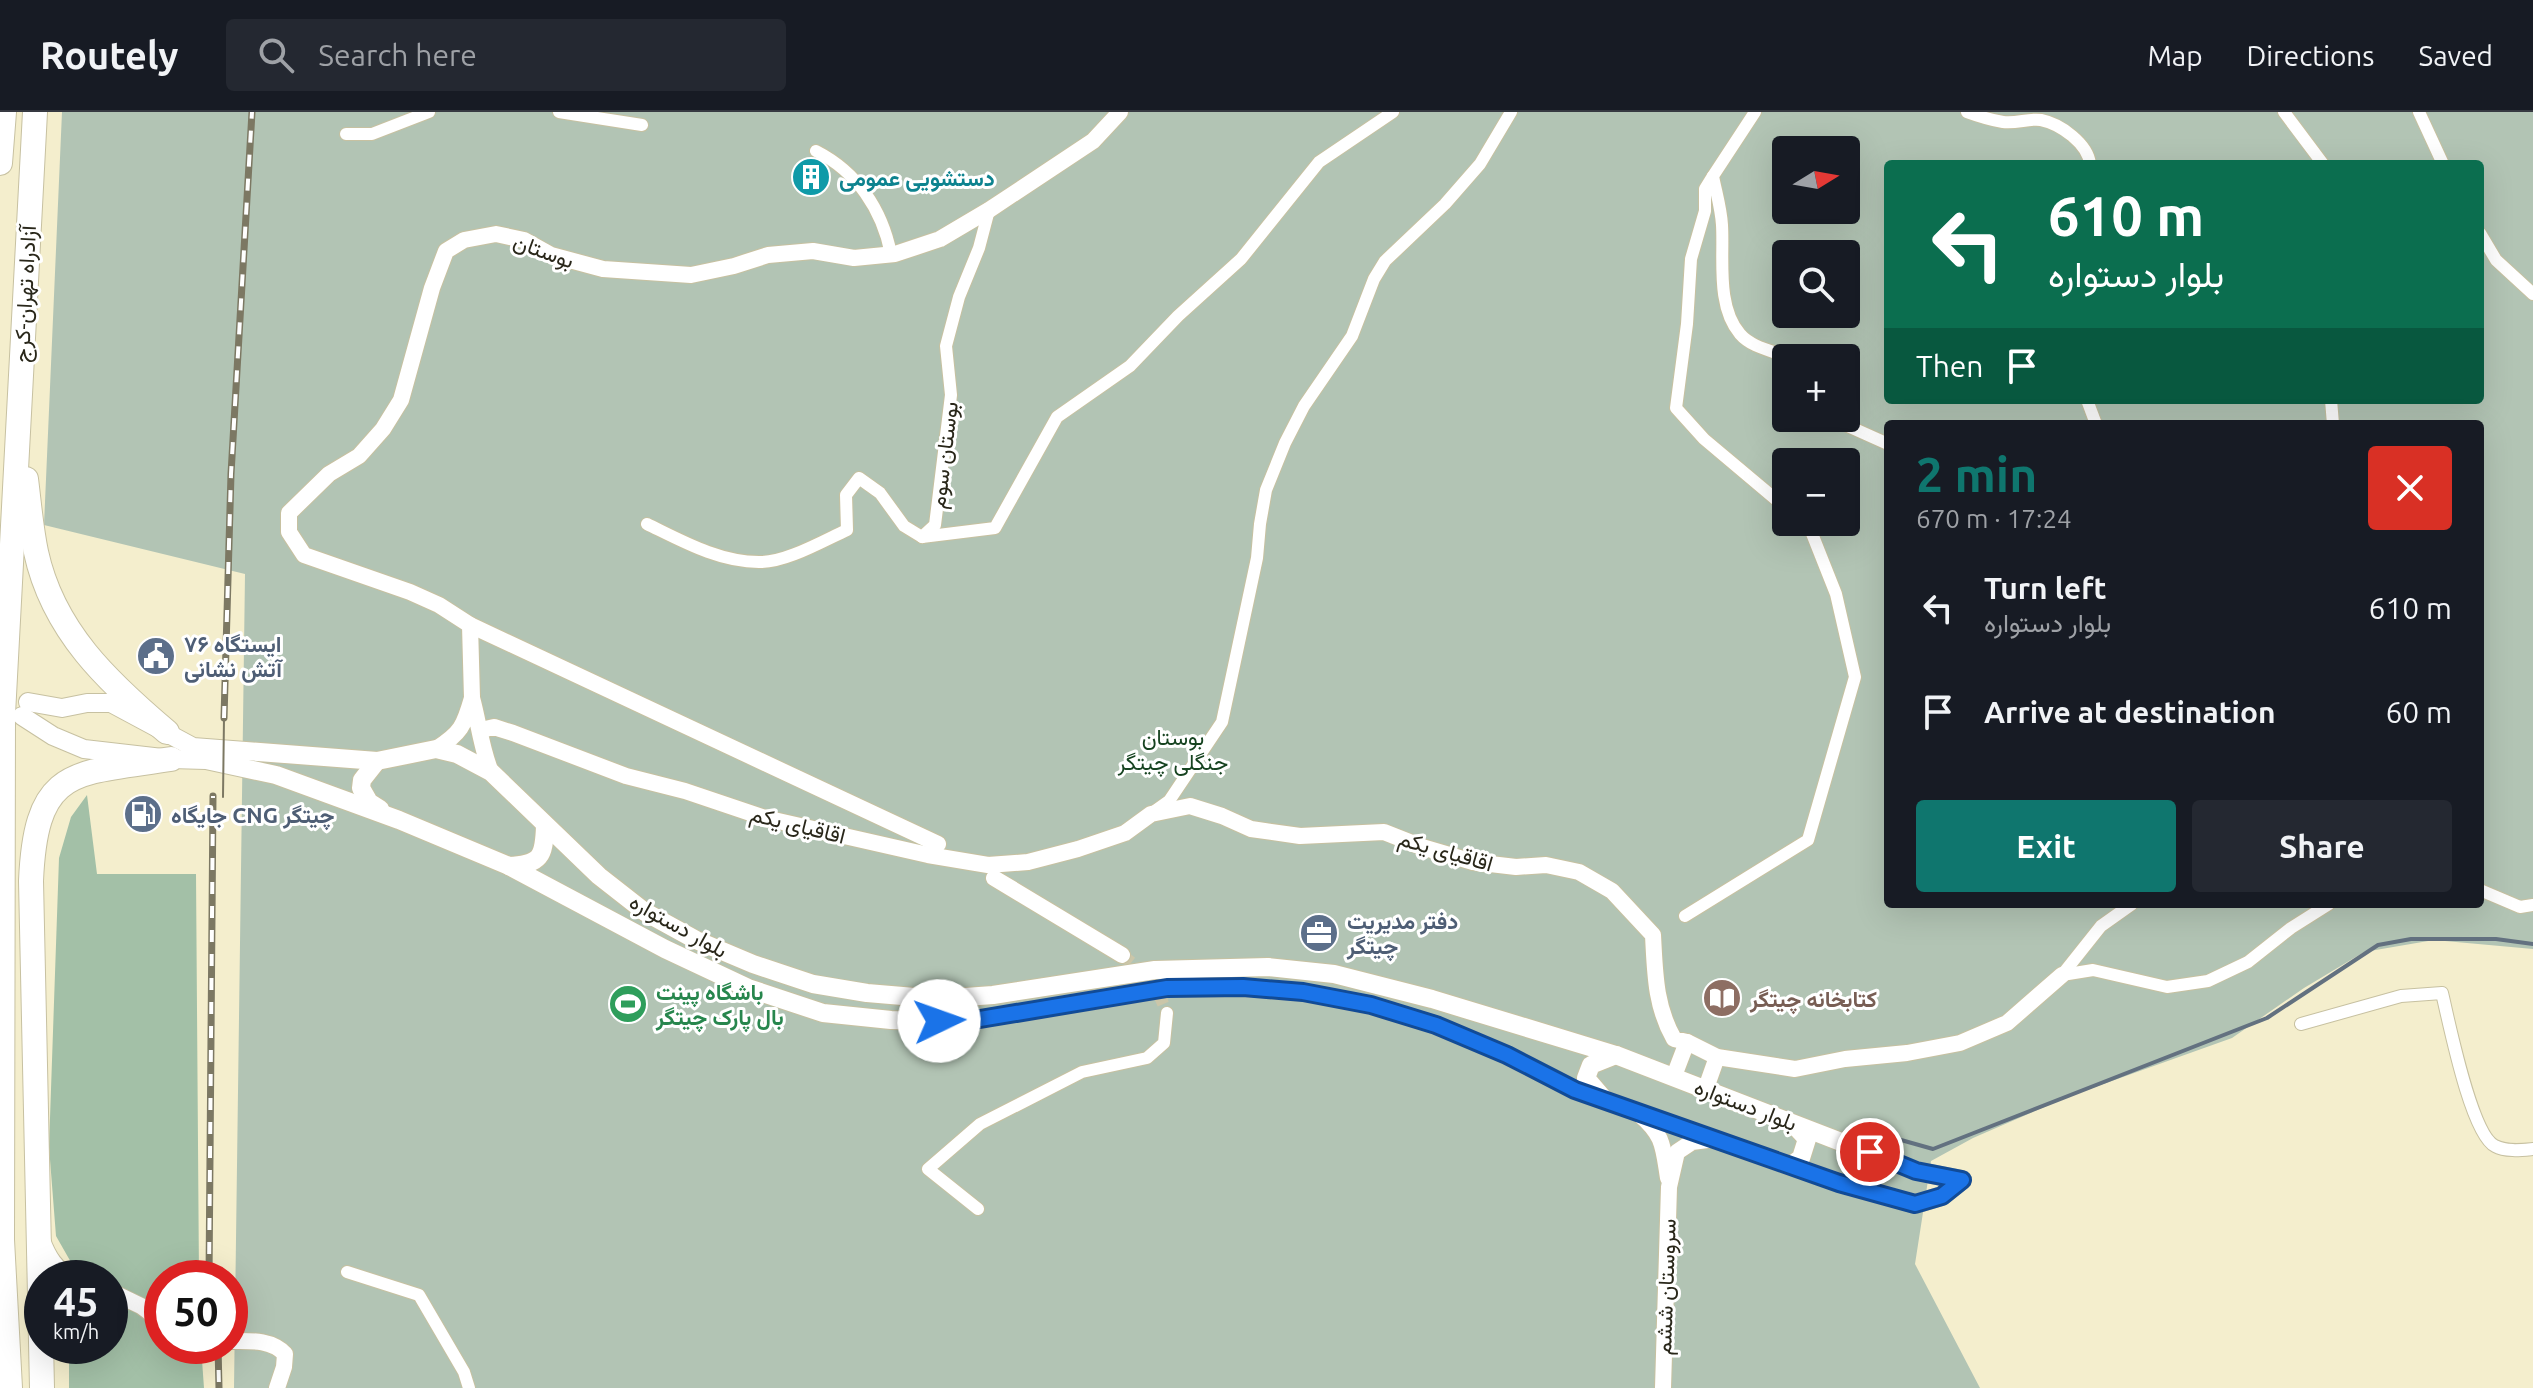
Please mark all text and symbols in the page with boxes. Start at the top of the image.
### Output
search box [226,19,786,91]
icon: search [254,33,298,77]
text: Routely [40,34,178,76]
text: Search here [318,38,477,72]
text: Map [2147,40,2203,71]
text: Directions [2247,40,2374,71]
text: Saved [2418,40,2493,71]
north arrow [1772,136,1860,224]
map controls [1772,136,1860,536]
building icon: دستشویی عمومی [790,156,832,198]
place label: دستشویی عمومی [839,165,995,192]
text: 610 m [2048,184,2204,247]
icon: left [1916,192,2020,296]
street label: آزادراه تهران-کرج [8,223,43,363]
street label: بوستان [510,228,578,274]
button: search [1772,240,1860,328]
text: بلوار دستواره [2048,253,2224,294]
button: + [1772,344,1860,432]
icon: arrive [2000,344,2044,388]
text: Then [1916,349,1984,383]
street label: بوستان سوم [924,400,965,510]
button: close [2368,446,2452,530]
text: 2 min [1916,447,2037,501]
button: − [1772,448,1860,536]
text: 670 m · 17:24 [1916,504,2072,533]
text: Turn left [1984,571,2106,605]
icon: left [1916,586,1960,630]
text: 610 m [2368,591,2452,625]
text: بلوار دستواره [1984,608,2111,637]
place label: ایستگاه ۷۶ آتش نشانی [184,631,283,683]
public building icon: ایستگاه ۷۶ آتش نشانی [135,635,177,677]
icon: arrive [1916,690,1960,734]
text: Arrive at destination [1984,695,2276,729]
text: 60 m [2385,695,2452,729]
park label: بوستان جنگلی چیتگر [1117,724,1228,777]
fuel station icon: جایگاه CNG چیتگر [122,793,164,835]
street label: اقاقیای یکم [747,800,848,851]
button: Exit [1916,800,2176,892]
button: Share [2192,800,2452,892]
place label: جایگاه CNG چیتگر [171,802,335,831]
street label: اقاقیای یکم [1395,825,1496,878]
street label: بلوار دستواره [625,888,732,964]
place label: دفتر مدیریت چیتگر [1346,908,1458,962]
office icon: دفتر مدیریت چیتگر [1298,912,1340,954]
library icon: کتابخانه چیتگر [1701,977,1743,1019]
place label: باشگاه پینت بال پارک چیتگر [655,979,784,1033]
position arrow [897,979,981,1063]
sports icon: باشگاه پینت بال پارک چیتگر [607,983,649,1025]
place label: کتابخانه چیتگر [1749,986,1877,1015]
street label: بلوار دستواره [1691,1073,1801,1137]
pin [1836,1118,1904,1186]
icon: arrive [1848,1130,1892,1174]
street label: سروستان ششم [1650,1218,1683,1356]
speed limit sign: 50 [144,1260,248,1364]
text: 45 [53,1279,99,1324]
text: km/h [53,1320,99,1343]

